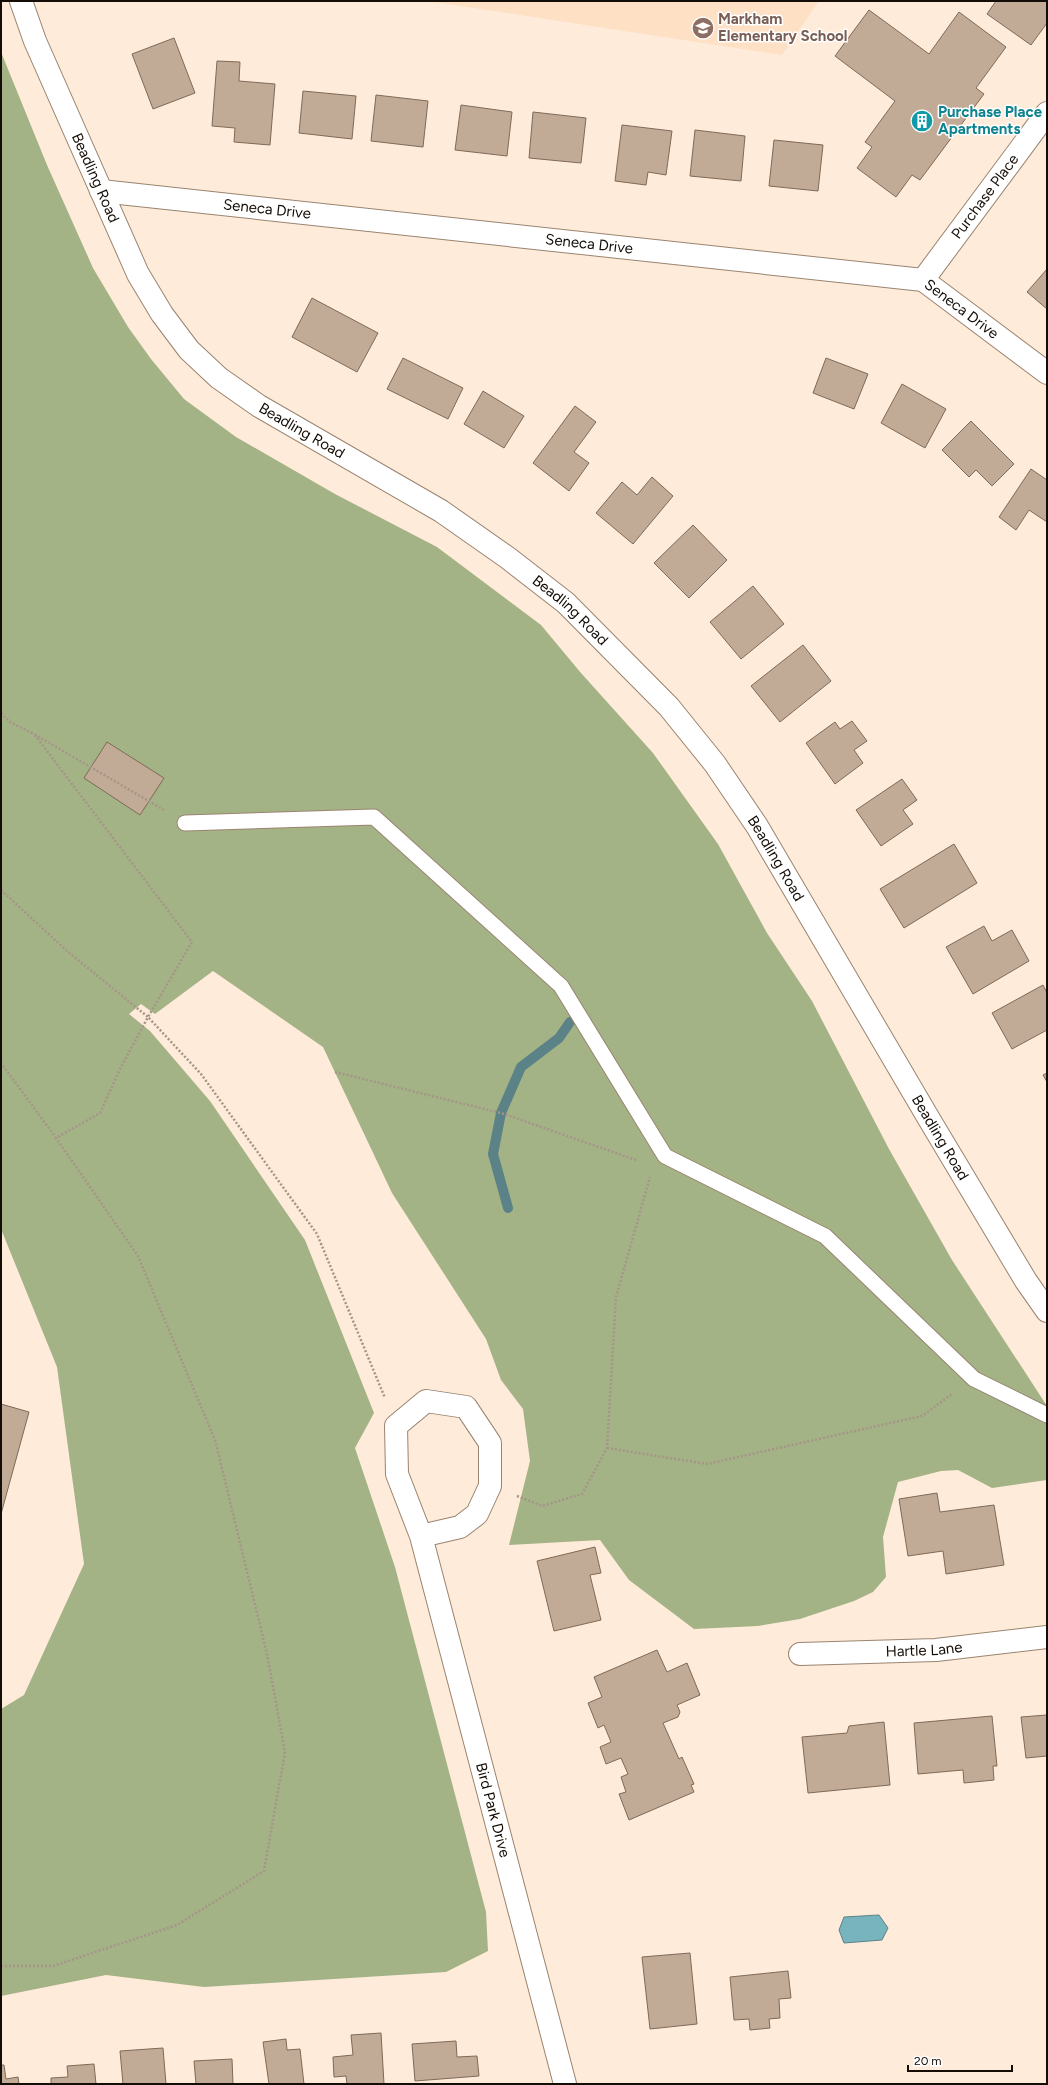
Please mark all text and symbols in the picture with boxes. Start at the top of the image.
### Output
place label: Markham Elementary School [718,10,848,45]
school or university icon: Markham Elementary School [690,15,716,41]
place label: Purchase Place Apartments [938,103,1043,138]
building icon: Purchase Place Apartments [909,108,935,134]
street label: Beadling Road [68,130,123,225]
street label: Purchase Place [948,151,1022,242]
street label: Seneca Drive [222,195,312,223]
street label: Seneca Drive [544,230,634,258]
street label: Seneca Drive [921,275,1002,343]
street label: Beadling Road [256,399,348,462]
street label: Beadling Road [529,571,612,649]
street label: Beadling Road [744,812,808,904]
street label: Beadling Road [908,1092,973,1183]
street label: Hartle Lane [885,1638,963,1660]
street label: Bird Park Drive [472,1761,514,1859]
scale bar [908,2047,1012,2073]
text: 20 m [914,2054,942,2068]

